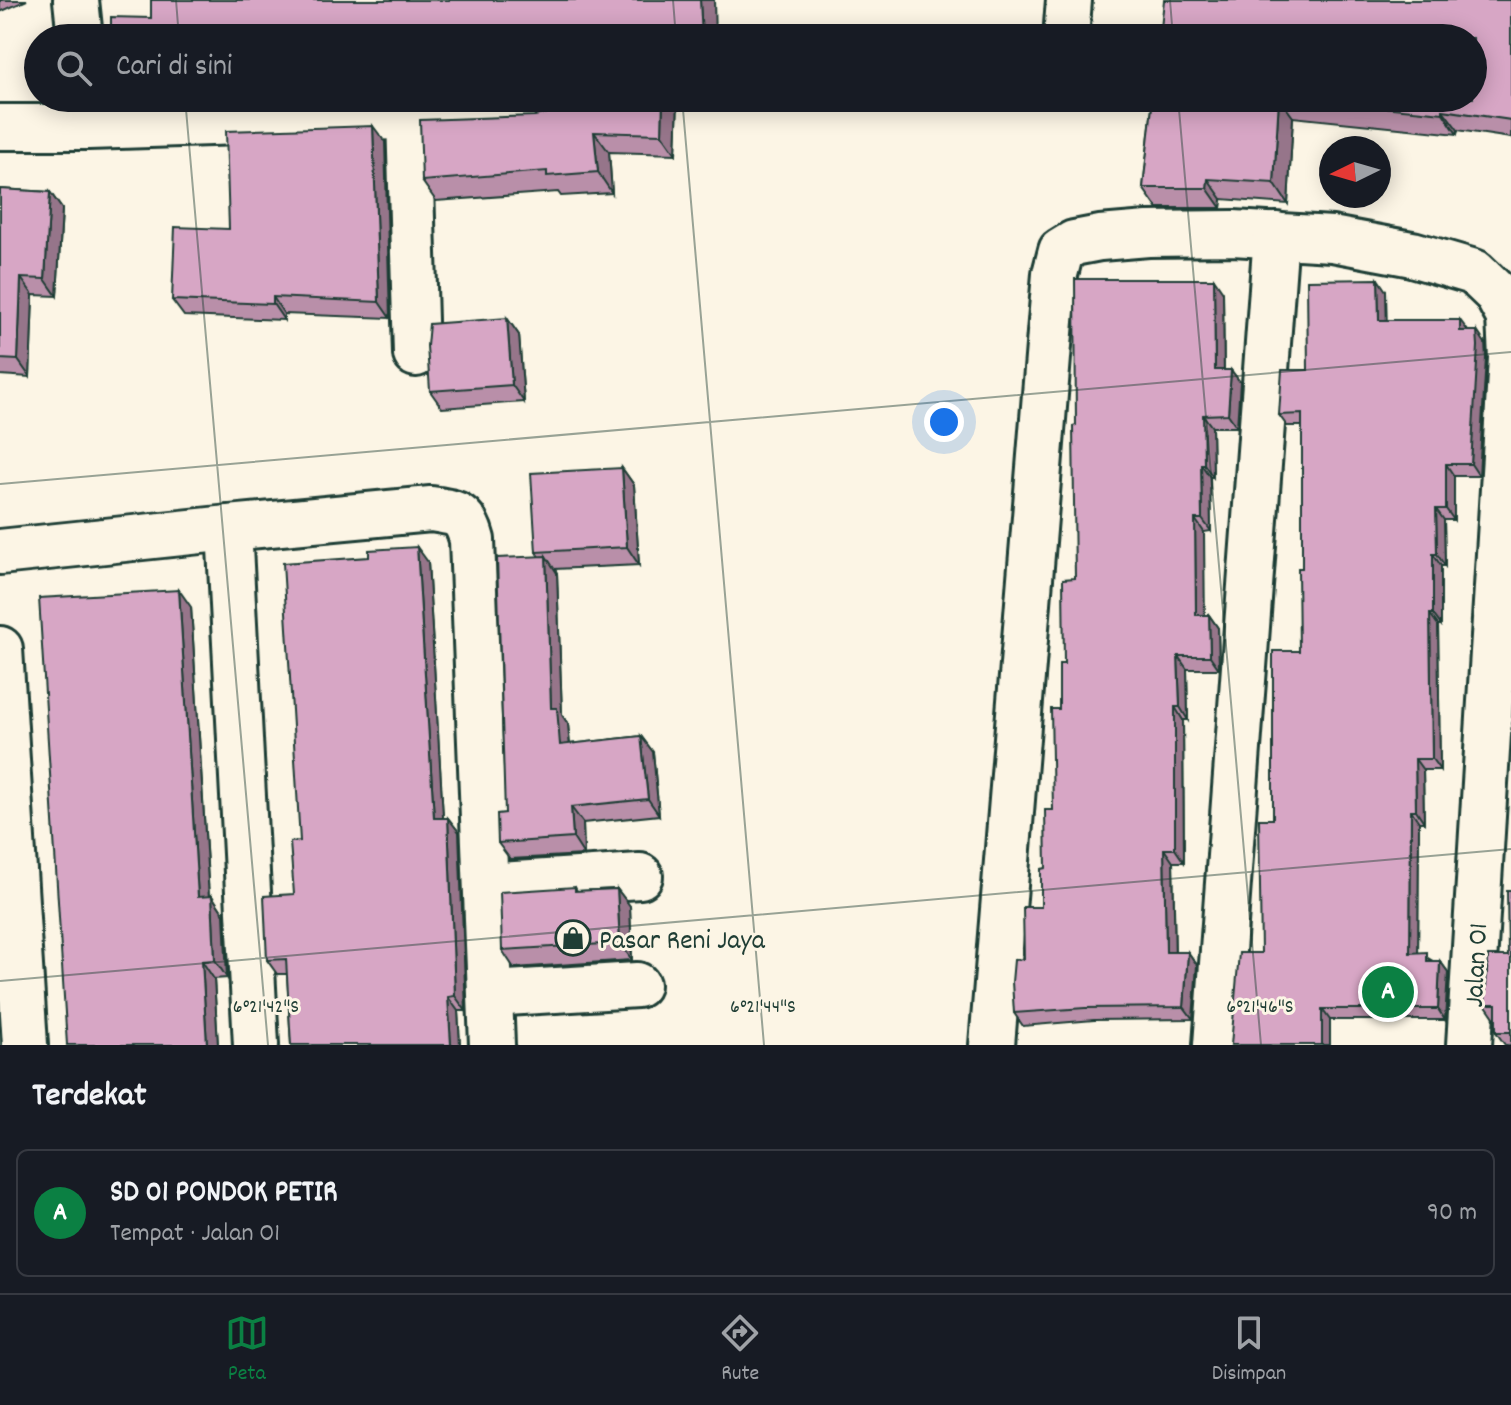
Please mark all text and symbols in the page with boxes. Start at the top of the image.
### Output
search box [24,24,1487,112]
icon: search [52,46,96,90]
text: Cari di sini [116,47,232,90]
north arrow [1319,136,1391,208]
your location [924,402,964,442]
shop icon: Pasar Reni Jaya [554,919,592,957]
street label: Jalan O1 [1457,922,1501,1009]
place label: Pasar Reni Jaya [599,923,766,963]
pin: A [1362,962,1414,1022]
text: 6°21'42"S [233,994,299,1022]
text: 6°21'44"S [730,994,796,1022]
text: 6°21'46"S [1226,994,1294,1022]
text: Terdekat [32,1073,147,1122]
text: SD 01 PONDOK PETIR [110,1173,338,1216]
text: A [53,1195,67,1232]
text: 90 m [1427,1195,1477,1232]
text: Tempat · Jalan O1 [110,1216,280,1253]
tab: Peta [225,1311,269,1390]
tab: Rute [718,1311,762,1390]
tab: Disimpan [1212,1311,1286,1390]

